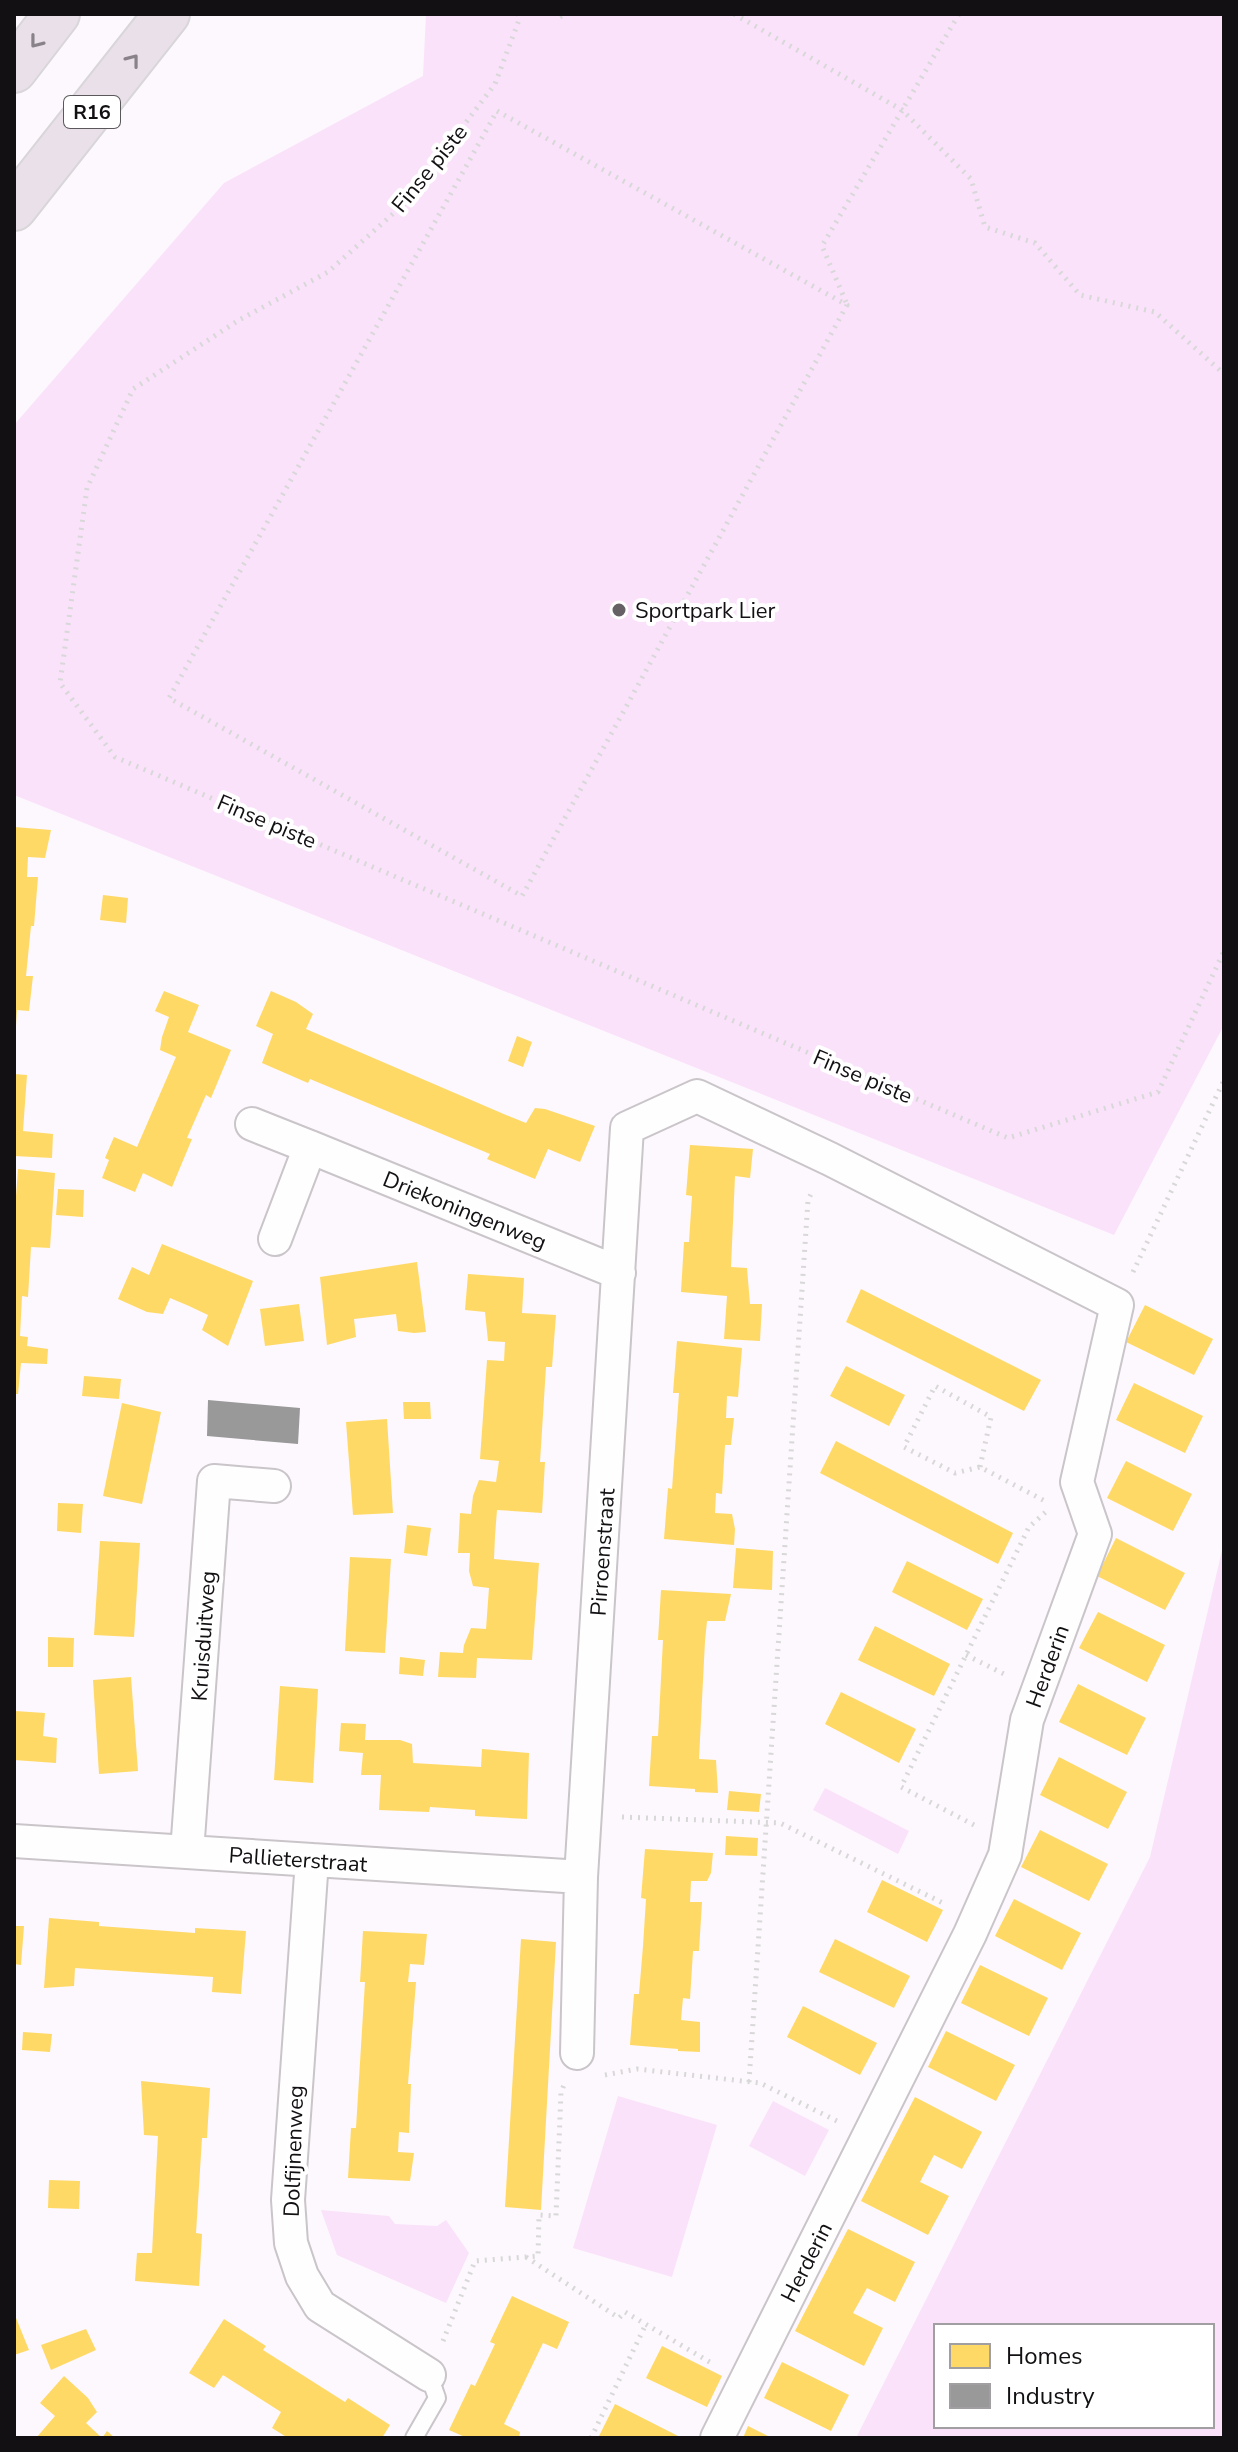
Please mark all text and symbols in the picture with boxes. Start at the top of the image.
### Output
one-way arrow [31,33,45,48]
one-way arrow [123,54,137,69]
road number: R16 [64,96,120,128]
street label: Finse piste [385,118,475,219]
place label: Sportpark Lier [635,596,776,626]
marker: Sportpark Lier [610,601,628,619]
street label: Finse piste [212,788,321,856]
street label: Finse piste [808,1043,917,1111]
street label: Driekoningenweg [378,1164,551,1257]
street label: Pirroenstraat [584,1487,622,1617]
street label: Kruisduitweg [184,1570,224,1702]
street label: Herderin [1019,1621,1077,1712]
street label: Pallieterstraat [228,1840,369,1880]
street label: Dolfijnenweg [277,2085,311,2217]
street label: Herderin [774,2217,840,2308]
legend [934,2324,1214,2428]
text: Homes [1006,2340,1082,2372]
text: Industry [1006,2380,1095,2412]

